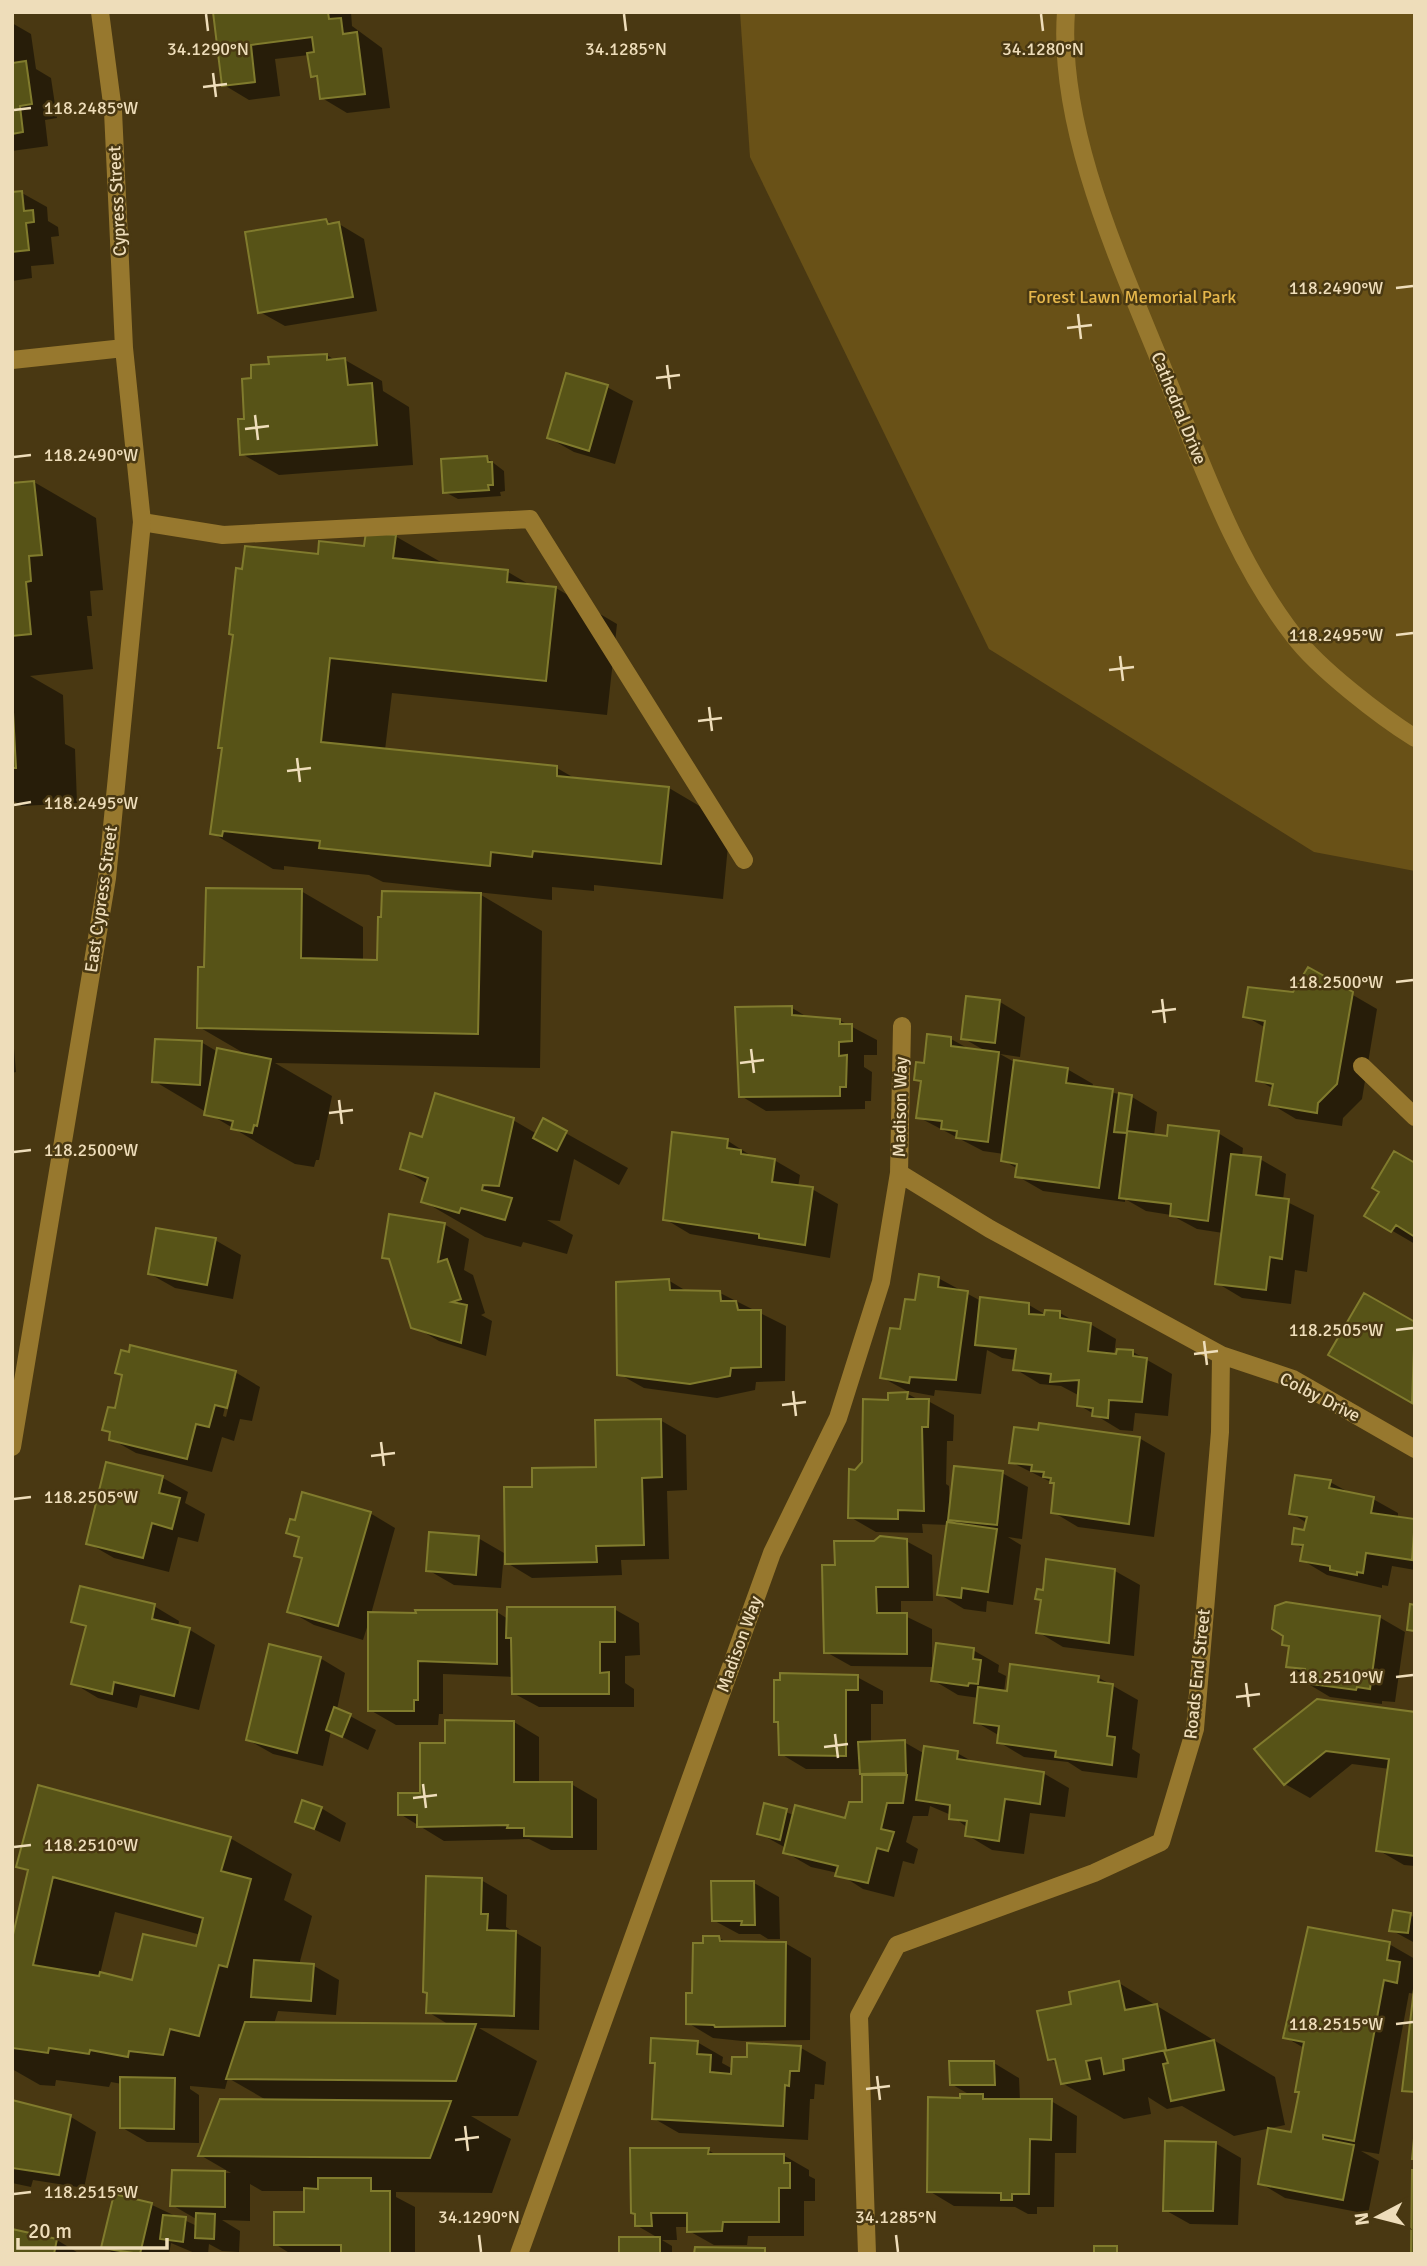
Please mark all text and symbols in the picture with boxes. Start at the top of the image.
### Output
text: 34.1290°N [167,38,249,60]
text: 34.1285°N [585,38,667,60]
text: 34.1280°N [1002,38,1084,60]
text: 118.2485°W [44,97,138,119]
street label: Cypress Street [103,145,131,257]
text: 118.2490°W [1289,277,1383,299]
park label: Forest Lawn Memorial Park [1028,286,1236,308]
street label: Cathedral Drive [1146,349,1212,467]
text: 118.2490°W [44,444,138,466]
text: 118.2495°W [1289,624,1383,646]
text: 118.2495°W [44,792,138,814]
street label: East Cypress Street [80,824,122,974]
text: 118.2500°W [1289,971,1383,993]
street label: Madison Way [888,1056,912,1158]
text: 118.2500°W [44,1139,138,1161]
text: 118.2505°W [1289,1319,1383,1341]
street label: Colby Drive [1276,1367,1364,1427]
text: 118.2505°W [44,1486,138,1508]
street label: Madison Way [711,1592,767,1695]
street label: Roads End Street [1179,1608,1215,1740]
text: 118.2510°W [1289,1666,1383,1688]
text: 118.2510°W [44,1834,138,1856]
text: 118.2515°W [1289,2013,1383,2035]
text: 118.2515°W [44,2181,138,2203]
north arrow [1343,2182,1413,2252]
scale bar [18,2206,166,2250]
text: 34.1290°N [438,2206,520,2228]
text: 34.1285°N [855,2206,937,2228]
text: N [1349,2211,1375,2227]
text: 20 m [28,2218,72,2244]

